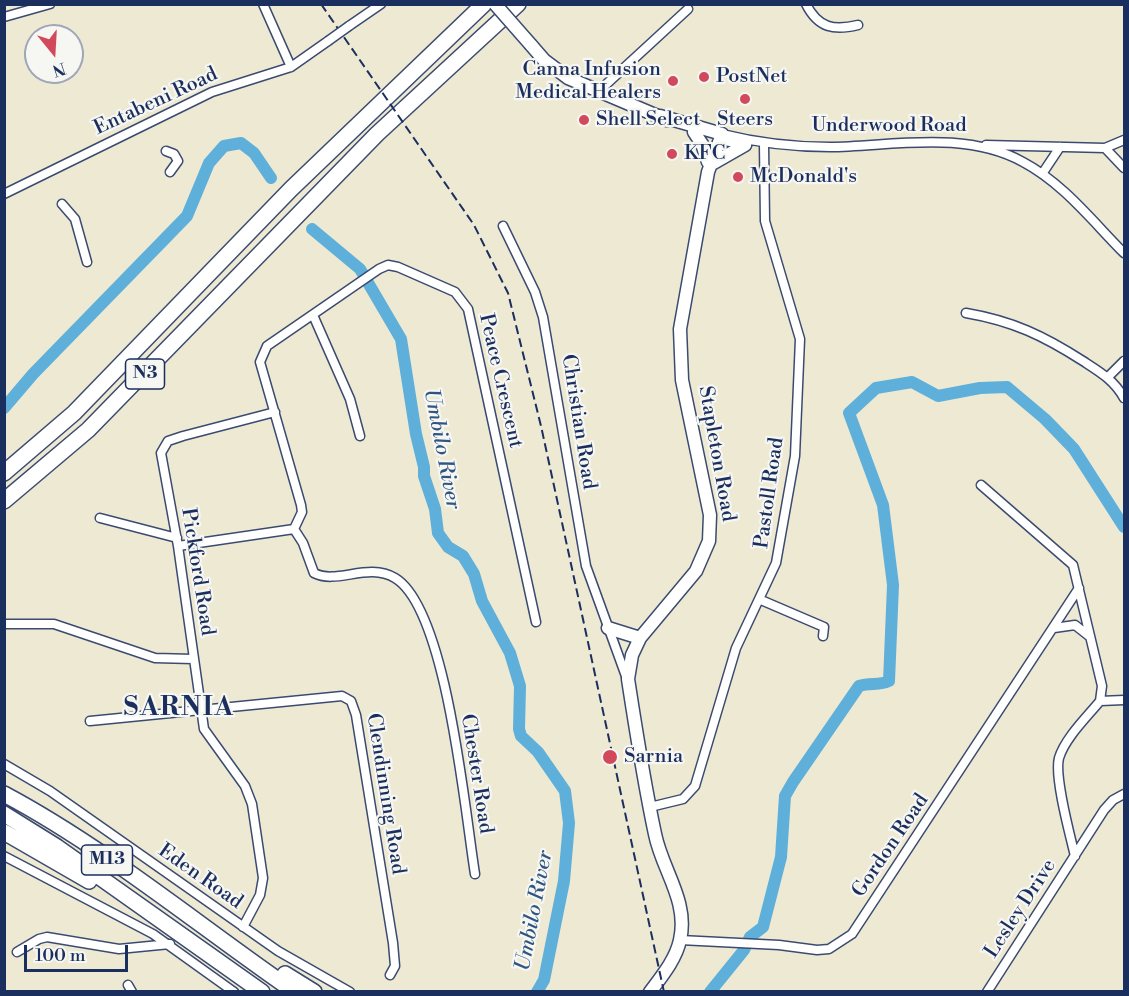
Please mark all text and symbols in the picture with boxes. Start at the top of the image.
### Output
north arrow [24,24,84,84]
text: N [50,58,68,81]
place label: Canna Infusion Medical Healers [515,58,661,105]
street label: Entabeni Road [90,63,222,141]
place label: PostNet [716,65,787,89]
marker: PostNet [697,70,711,84]
marker: Canna Infusion Medical Healers [666,74,680,88]
marker: Steers [738,92,752,106]
place label: Shell Select [596,108,700,132]
place label: Steers [717,108,773,132]
marker: Shell Select [577,113,591,127]
street label: Underwood Road [812,114,966,138]
place label: KFC [684,142,725,166]
marker: KFC [665,147,679,161]
place label: McDonald's [750,165,857,189]
marker: McDonald's [731,170,745,184]
street label: Peace Crescent [473,311,527,451]
street label: Christian Road [555,353,601,491]
road number: N3 [126,359,164,389]
street label: Stapleton Road [692,384,740,524]
water label: Umbilo River [417,387,465,511]
street label: Pastoll Road [750,436,790,550]
street label: Pickford Road [175,506,219,638]
district label: SARNIA [124,693,234,725]
street label: Clendinning Road [360,712,410,876]
street label: Chester Road [455,712,497,836]
place label: Sarnia [624,745,683,769]
marker: Sarnia [601,748,619,766]
street label: Gordon Road [848,790,934,902]
street label: Eden Road [153,839,247,915]
road number: M13 [82,845,132,875]
water label: Umbilo River [511,849,559,973]
street label: Lesley Drive [980,855,1062,963]
scale bar [27,933,130,971]
text: 100 m [35,944,86,967]

